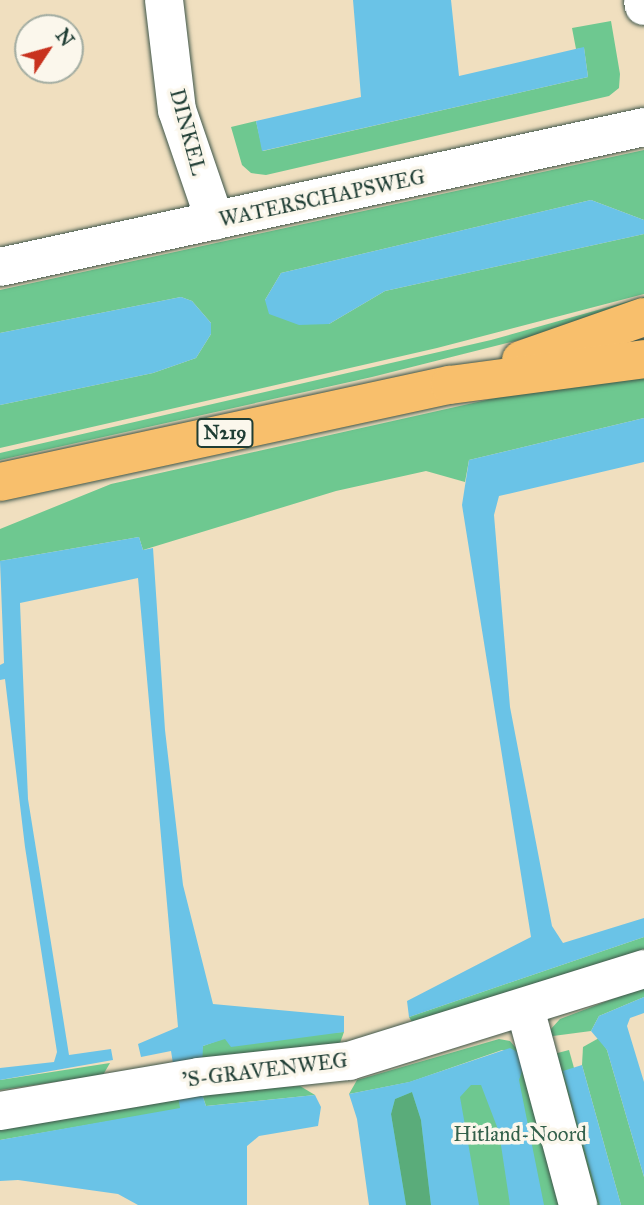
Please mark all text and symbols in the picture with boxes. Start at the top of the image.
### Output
north arrow [14,14,84,84]
text: N [51,24,79,51]
street label: DINKEL [164,86,212,178]
street label: WATERSCHAPSWEG [217,164,427,232]
road number: N219 [195,418,255,448]
street label: 'S-GRAVENWEG [181,1047,349,1093]
park label: Hitland-Noord [453,1121,587,1147]

